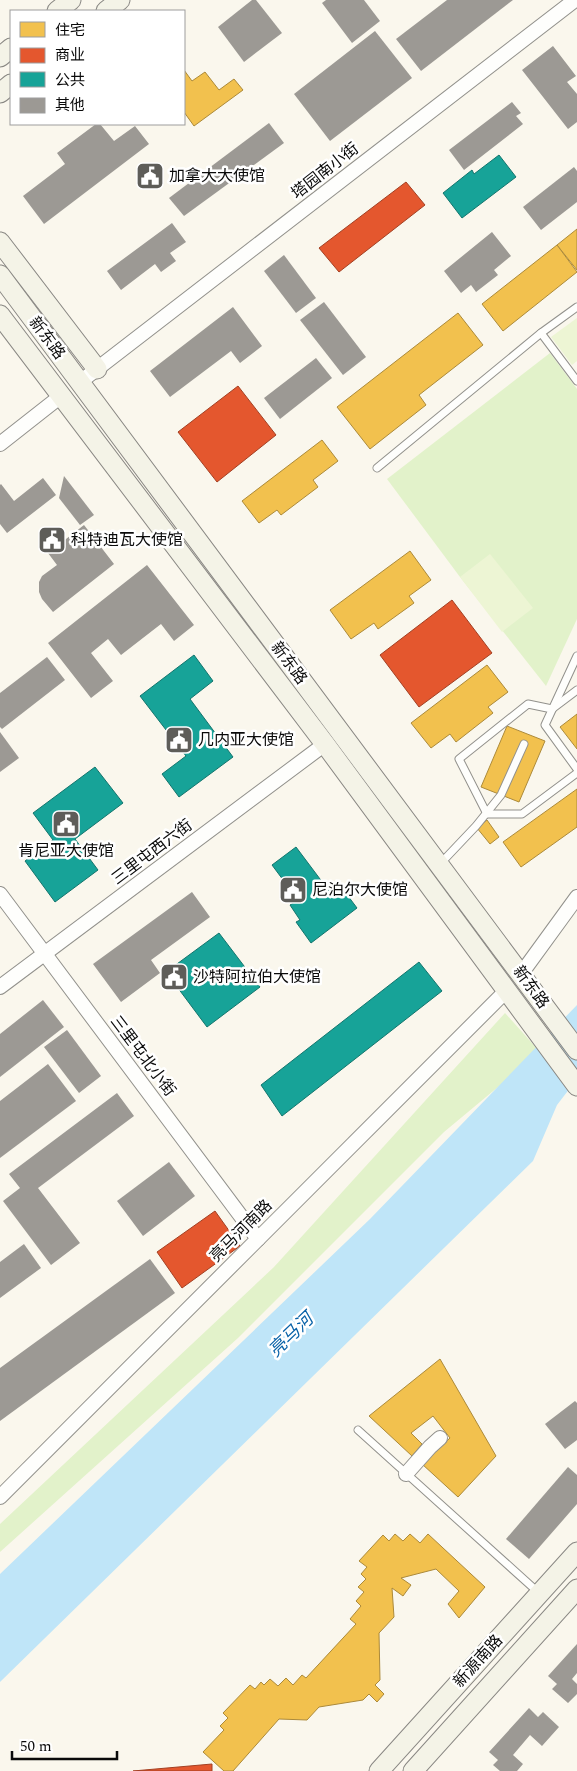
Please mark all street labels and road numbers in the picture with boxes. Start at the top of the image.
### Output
street label: 塔园南小街 [286,137,364,205]
street label: 新东路 [23,312,71,364]
street label: 新东路 [265,637,313,689]
street label: 三里屯西六街 [106,814,198,890]
street label: 新东路 [507,961,555,1013]
street label: 三里屯北小街 [105,1010,181,1102]
street label: 亮马河南路 [204,1194,278,1268]
street label: 新源南路 [448,1629,508,1693]

